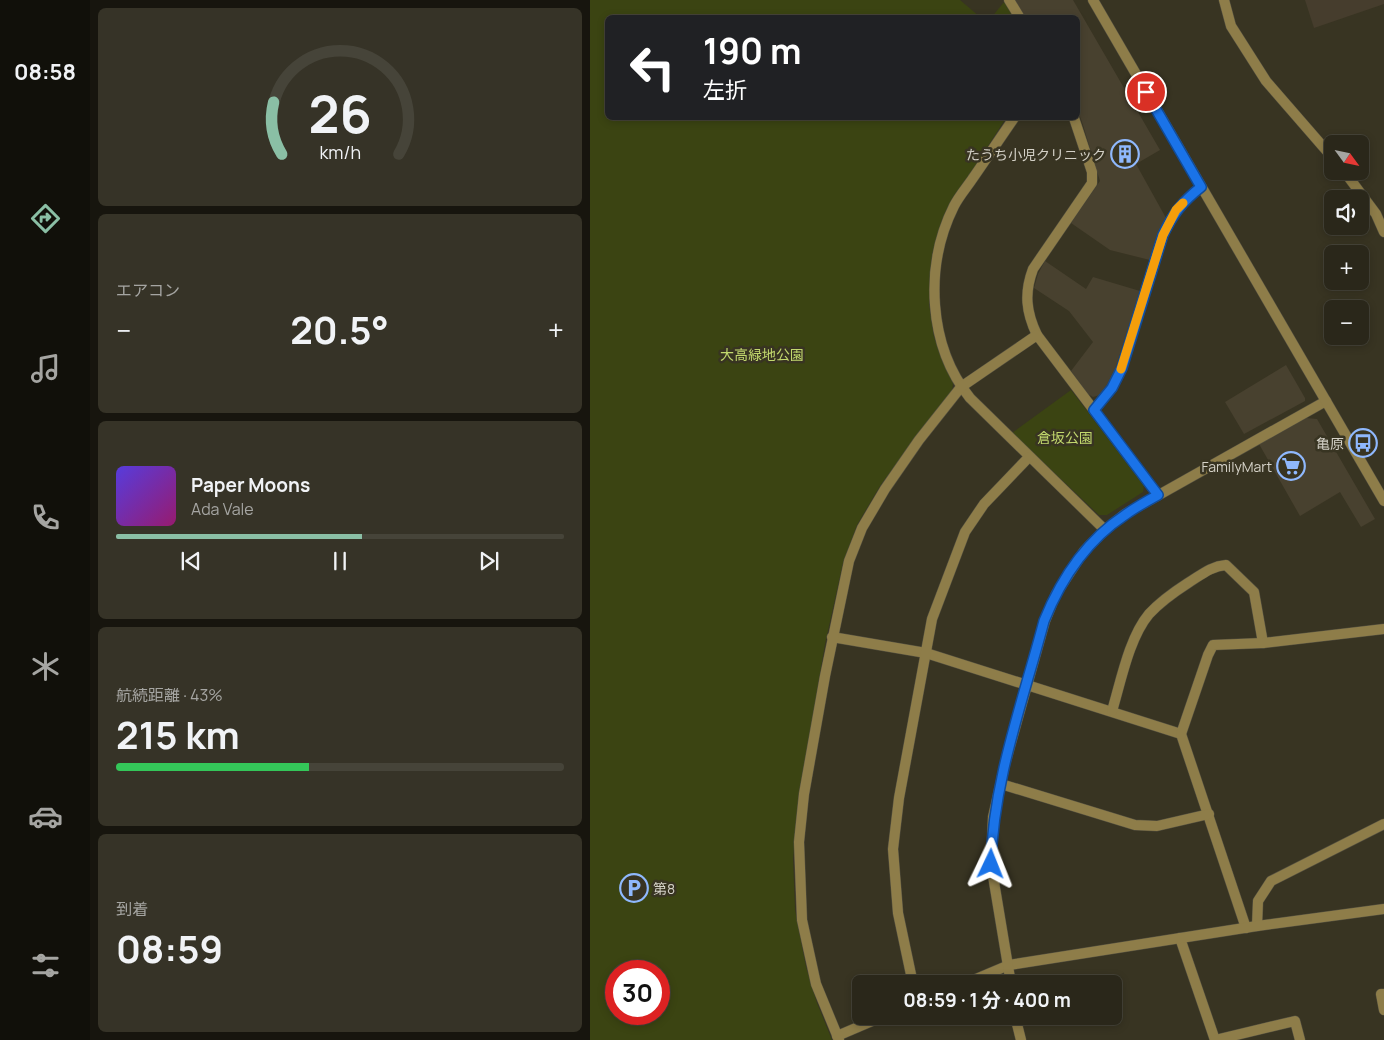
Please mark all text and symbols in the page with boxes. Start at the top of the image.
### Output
text: 190 m [703,27,802,75]
icon: left [620,35,685,100]
text: 08:58 [14,57,76,87]
pin [1125,71,1167,113]
text: 左折 [703,75,747,105]
text: 26 [308,78,372,149]
icon: arrive [1132,78,1160,106]
north arrow [1324,135,1369,180]
map controls [1324,135,1369,345]
building icon: たうち小児クリニック [1110,139,1140,169]
text: km/h [319,140,361,164]
place label: たうち小児クリニック [966,145,1106,164]
button: sound [1324,190,1369,235]
icon: directions [28,201,63,236]
button: + [1324,245,1369,290]
text: エアコン [116,279,180,301]
button: − [1324,300,1369,345]
text: 20.5° [290,303,389,355]
text: − [116,311,131,349]
text: + [548,311,564,349]
park label: 大高緑地公園 [720,345,804,364]
icon: music [28,351,63,386]
park label: 倉坂公園 [1037,428,1093,447]
bus stop icon: 亀原 [1348,428,1378,458]
place label: 亀原 [1316,434,1344,453]
supermarket icon: FamilyMart [1276,451,1306,481]
place label: FamilyMart [1201,457,1272,476]
text: Paper Moons [191,472,310,498]
text: Ada Vale [191,498,254,520]
icon: phone [28,500,63,535]
icon: previous [177,547,205,575]
icon: pause [326,547,354,575]
icon: next [475,547,503,575]
icon: climate [28,649,63,684]
text: 航続距離 · 43% [116,684,223,706]
text: 215 km [116,708,240,760]
icon: car [28,799,63,834]
position arrow [964,837,1016,889]
parking icon: 第8 [619,873,649,903]
place label: 第8 [653,879,675,898]
text: 到着 [116,898,148,920]
text: 08:59 [116,922,223,974]
icon: filters [28,948,63,983]
speed limit sign: 30 [605,960,670,1025]
text: 08:59 · 1 分 · 400 m [903,987,1071,1013]

